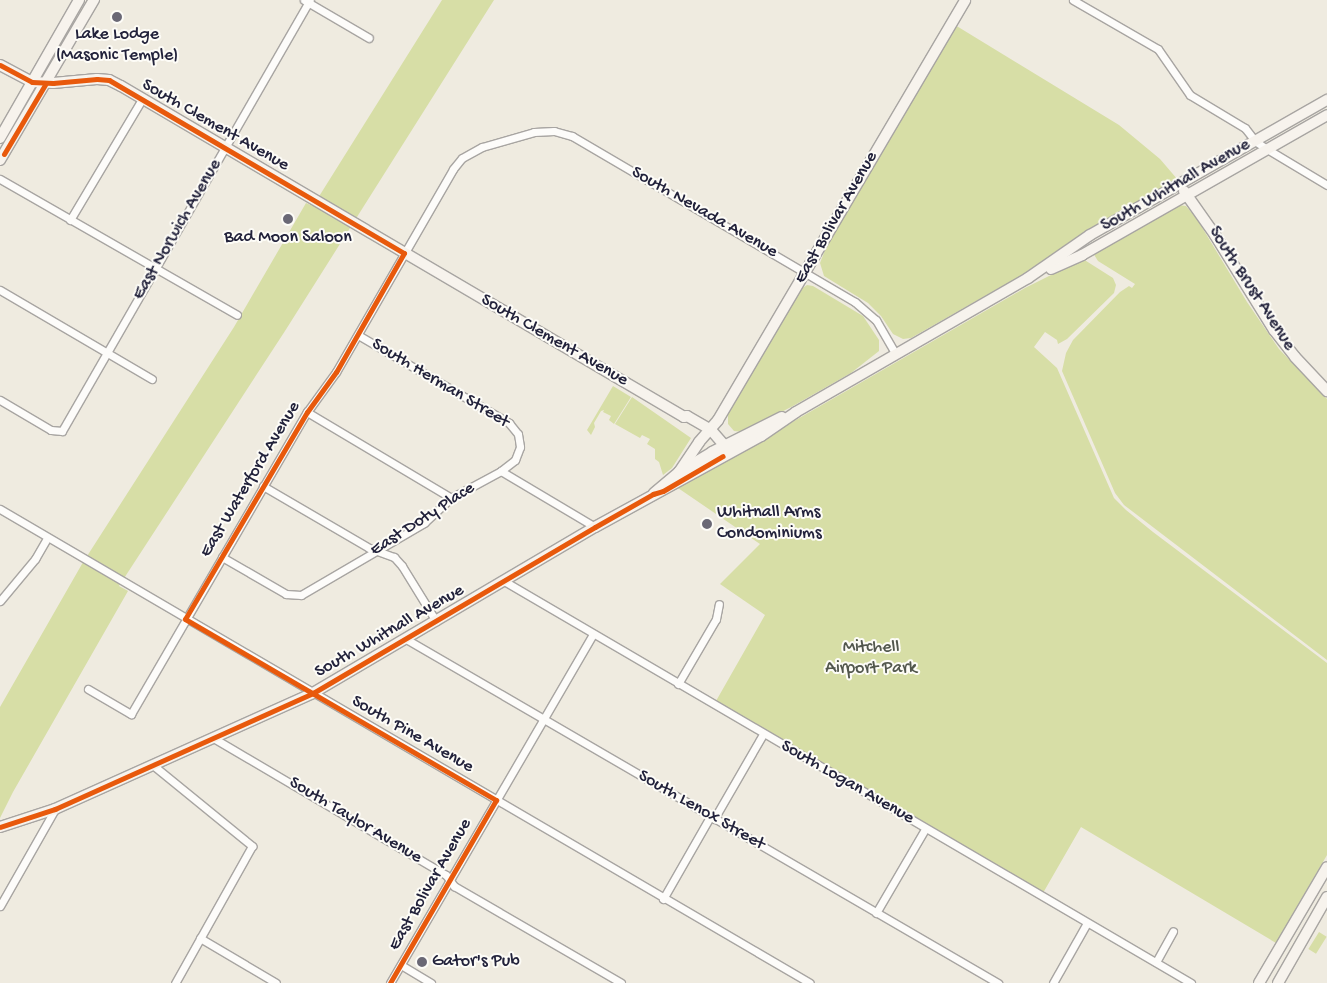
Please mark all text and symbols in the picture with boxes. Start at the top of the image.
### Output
marker: Lake Lodge (Masonic Temple) [111,11,123,23]
place label: Lake Lodge (Masonic Temple) [56,25,178,68]
street label: South Clement Avenue [137,75,293,177]
street label: South Whitnall Avenue [1098,135,1254,237]
street label: East Bolivar Avenue [791,148,883,288]
street label: East Norwich Avenue [129,156,227,304]
street label: South Nevada Avenue [627,162,781,264]
marker: Bad Moon Saloon [282,213,294,225]
street label: South Brust Avenue [1203,223,1299,355]
place label: Bad Moon Saloon [224,227,352,249]
street label: South Clement Avenue [476,290,632,392]
street label: South Herman Street [367,334,513,434]
street label: East Waterford Avenue [196,398,306,562]
street label: East Doty Place [367,478,479,562]
place label: Whitnall Arms Condominiums [717,503,822,546]
marker: Whitnall Arms Condominiums [701,518,713,530]
street label: South Whitnall Avenue [312,581,468,683]
park label: Mitchell Airport Park [825,638,917,681]
street label: South Pine Avenue [347,691,477,779]
street label: South Logan Avenue [776,736,918,830]
street label: South Lenox Street [634,766,768,856]
street label: South Taylor Avenue [285,773,425,869]
street label: East Bolivar Avenue [385,815,477,955]
place label: Gator's Pub [432,951,520,973]
marker: Gator's Pub [416,956,428,968]

